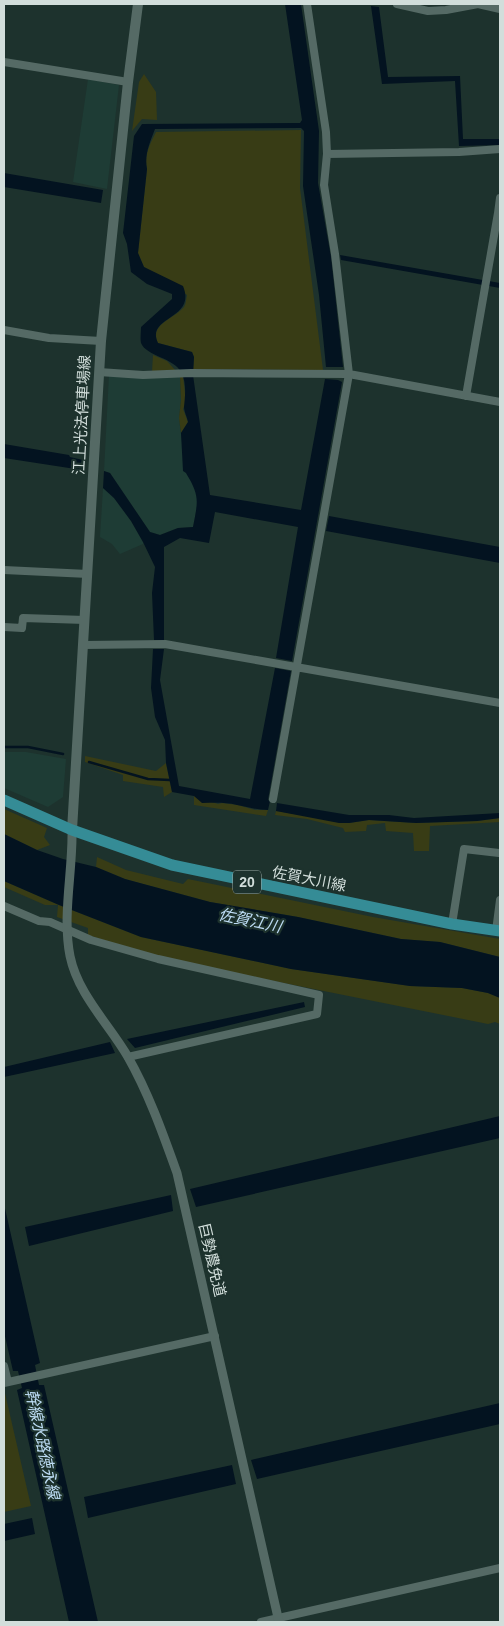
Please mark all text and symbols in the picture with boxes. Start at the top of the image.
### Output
street label: 江上光法停車場線 [70,355,93,475]
street label: 佐賀大川線 [271,863,348,894]
road number: 20 [233,870,261,894]
water label: 佐賀江川 [217,906,285,936]
street label: 巨勢農免道 [196,1221,229,1298]
water label: 幹線水路徳永線 [23,1388,63,1503]

